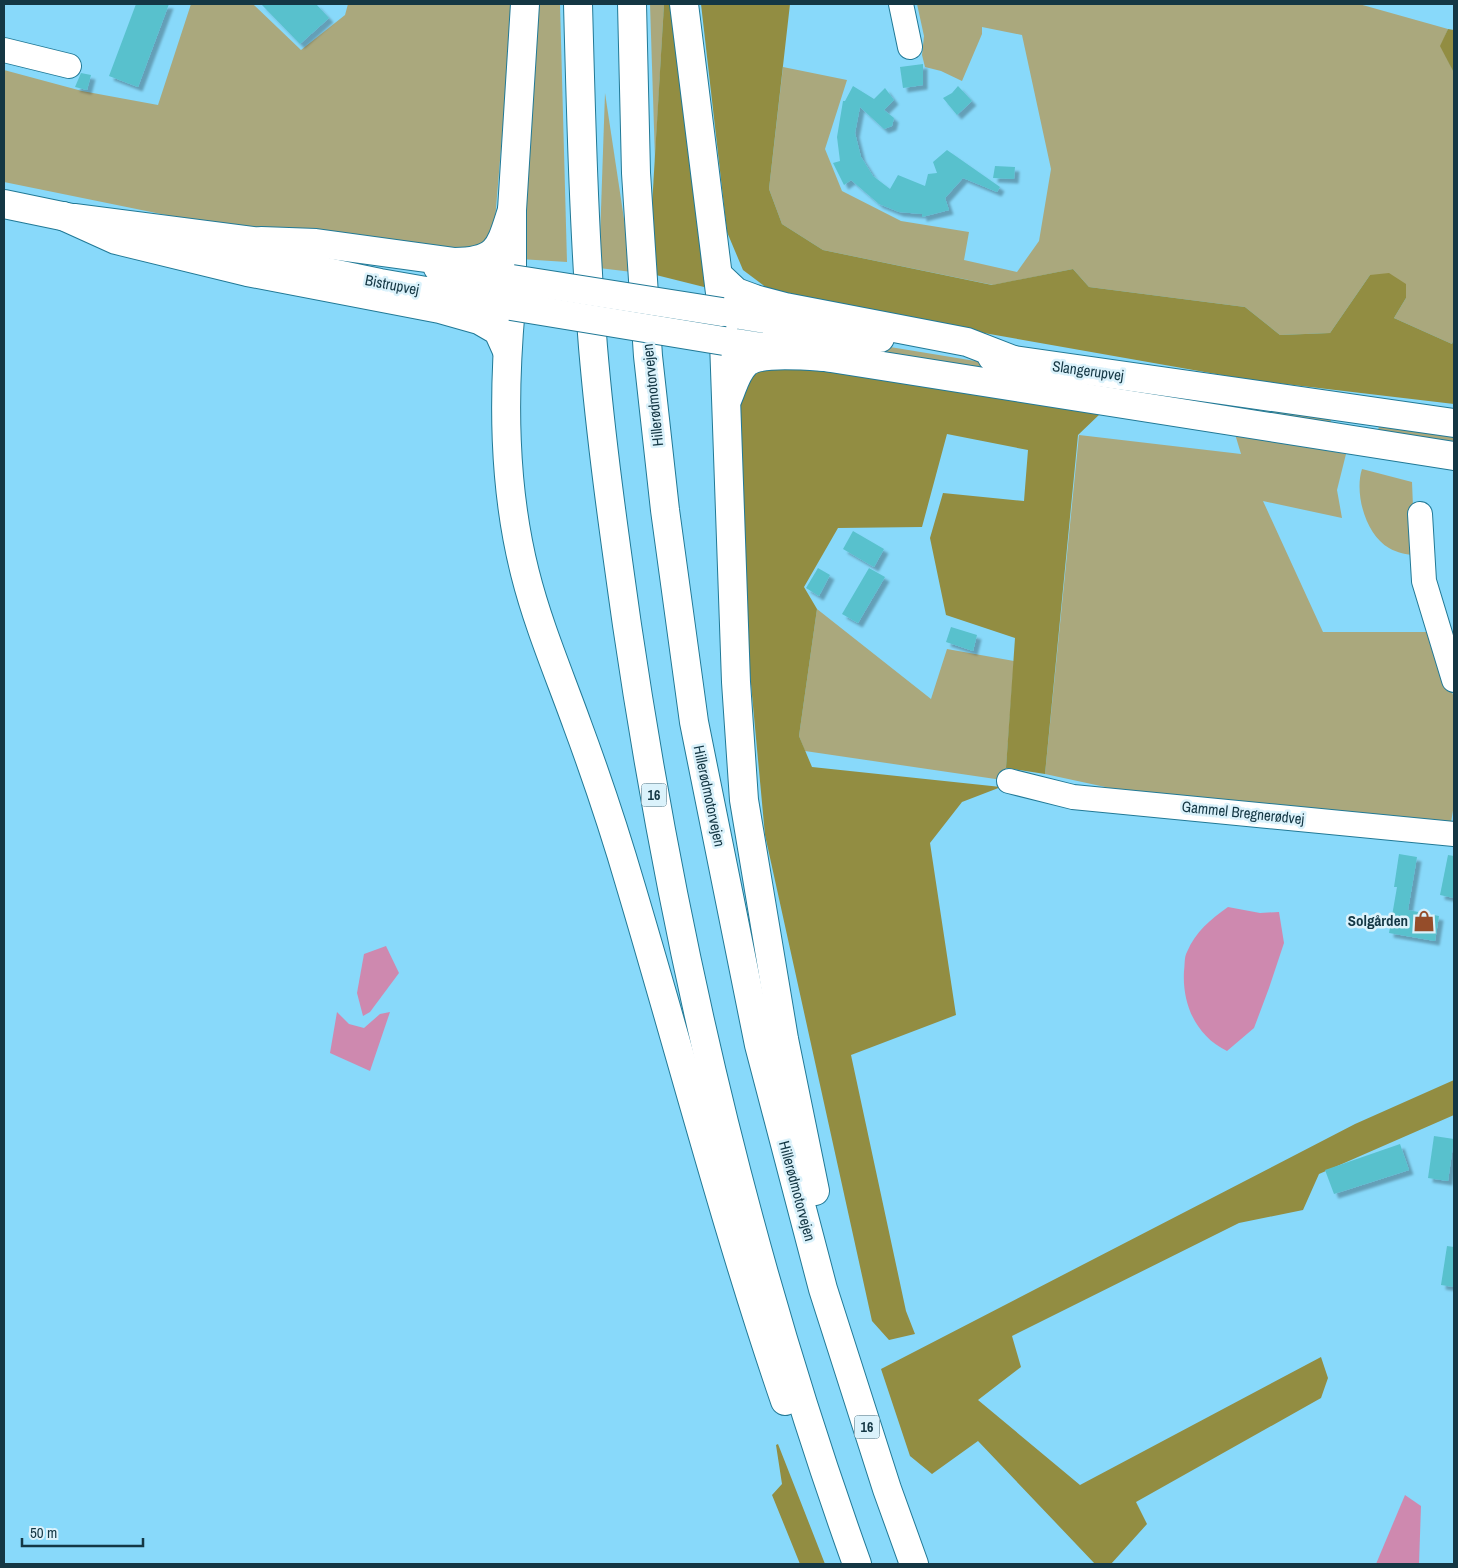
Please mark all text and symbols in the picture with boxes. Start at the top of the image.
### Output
street label: Bistrupvej [363,269,421,300]
street label: Hillerødmotorvejen [637,343,668,447]
street label: Slangerupvej [1051,355,1125,386]
street label: Hillerødmotorvejen [688,743,730,849]
road number: 16 [642,784,666,806]
street label: Gammel Bregnerødvej [1181,796,1305,829]
shop icon: Solgården [1411,908,1437,934]
place label: Solgården [1348,910,1408,931]
street label: Hillerødmotorvejen [774,1138,821,1243]
road number: 16 [854,1415,880,1438]
scale bar [22,1516,144,1548]
text: 50 m [30,1522,57,1543]

